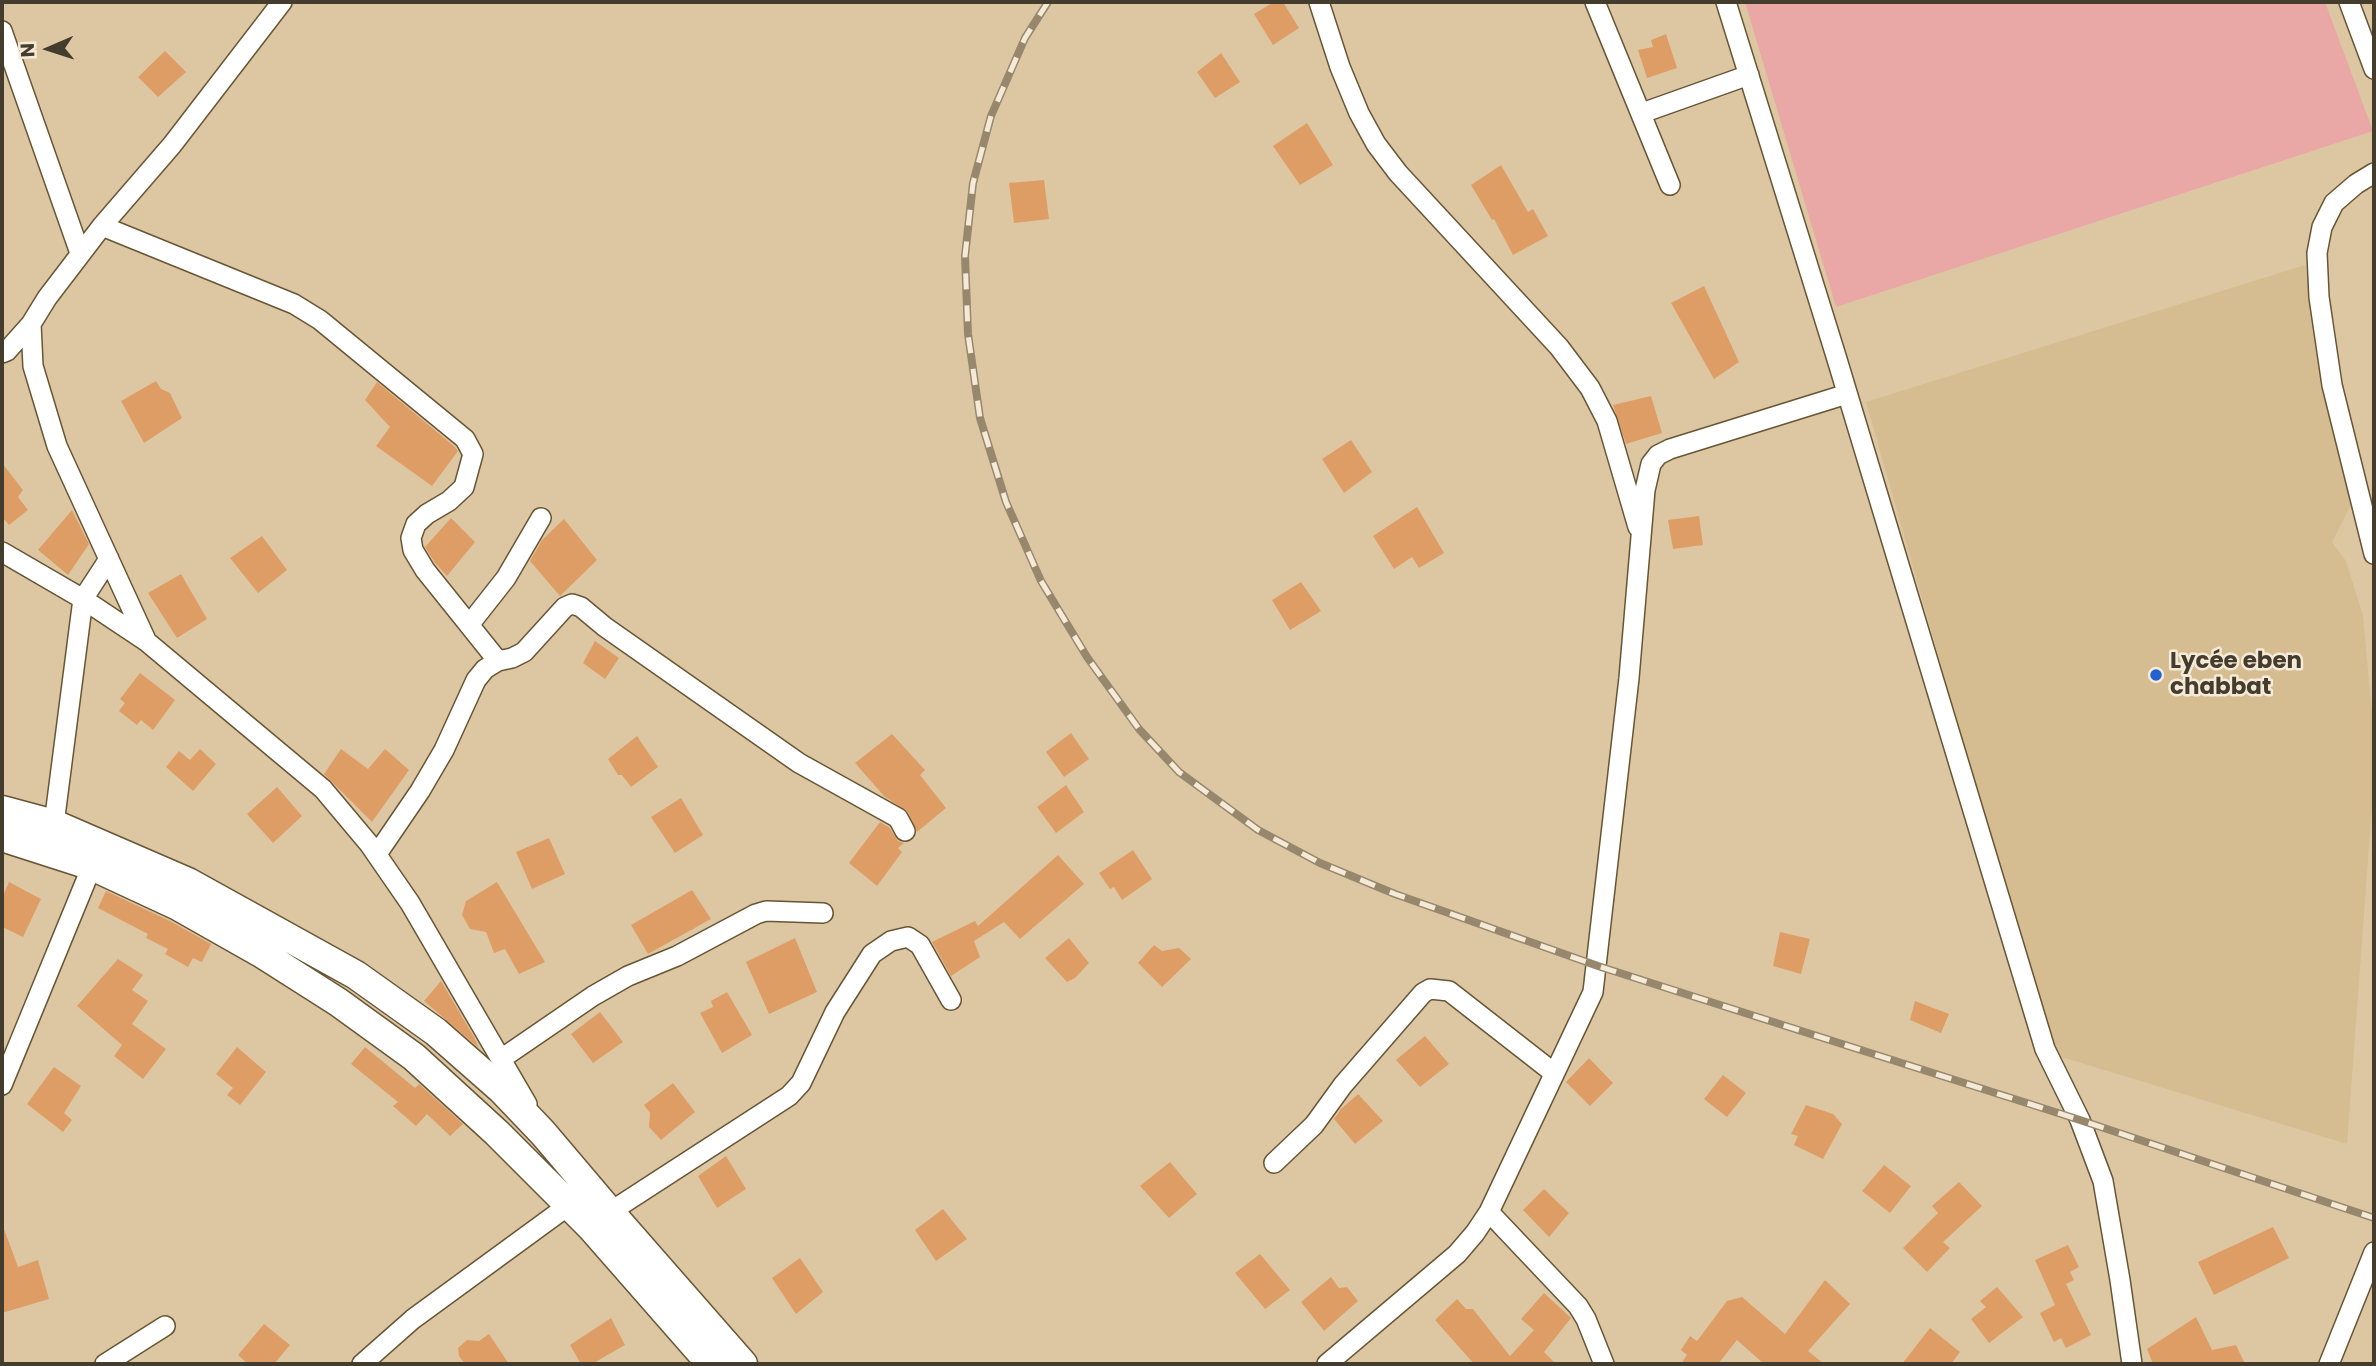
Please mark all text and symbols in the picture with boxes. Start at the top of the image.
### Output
north arrow [14,14,84,84]
text: N [14,42,41,58]
place label: Lycée eben chabbat [2170,648,2302,702]
marker: Lycée eben chabbat [2148,667,2164,683]

